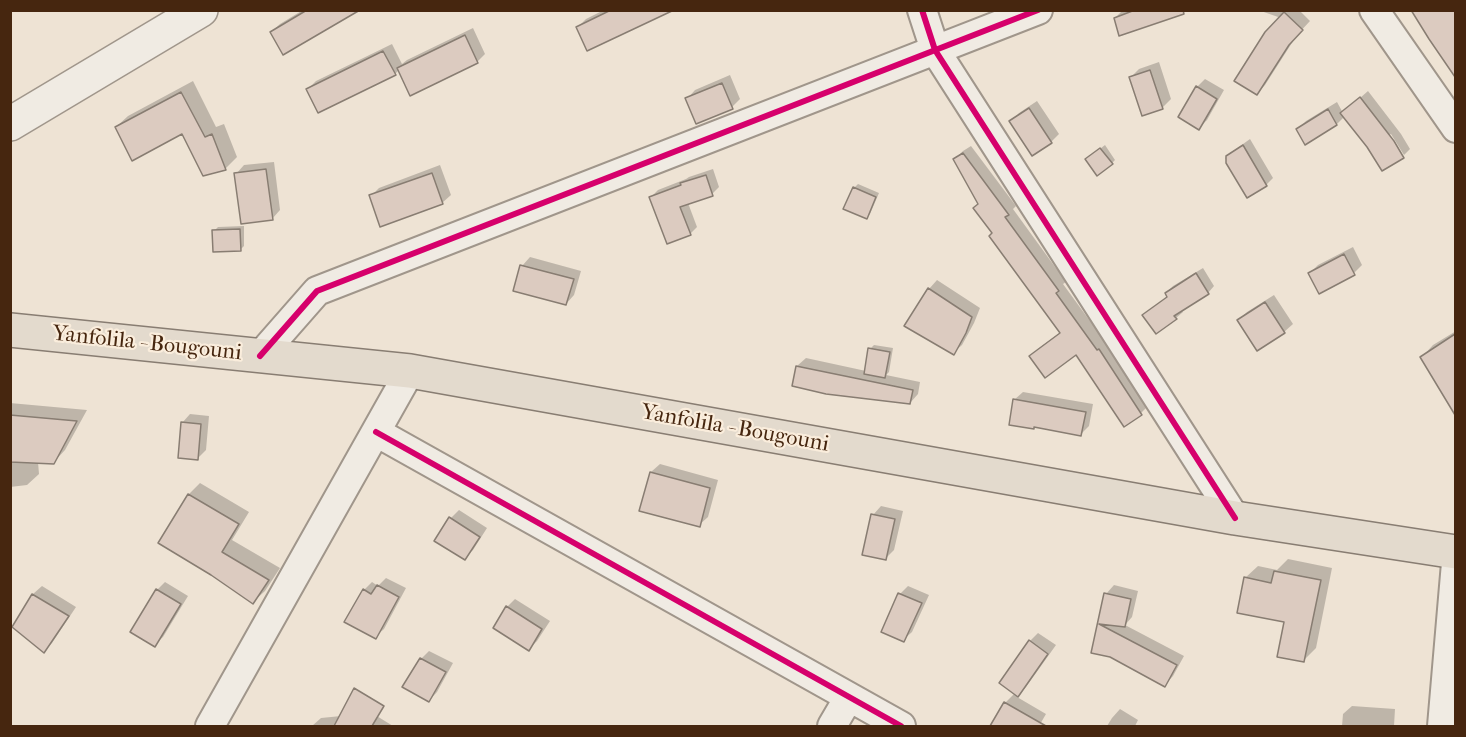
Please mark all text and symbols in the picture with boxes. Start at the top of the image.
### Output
street label: Yanfolila - Bougouni [51,321,243,367]
street label: Yanfolila - Bougouni [639,399,831,459]

